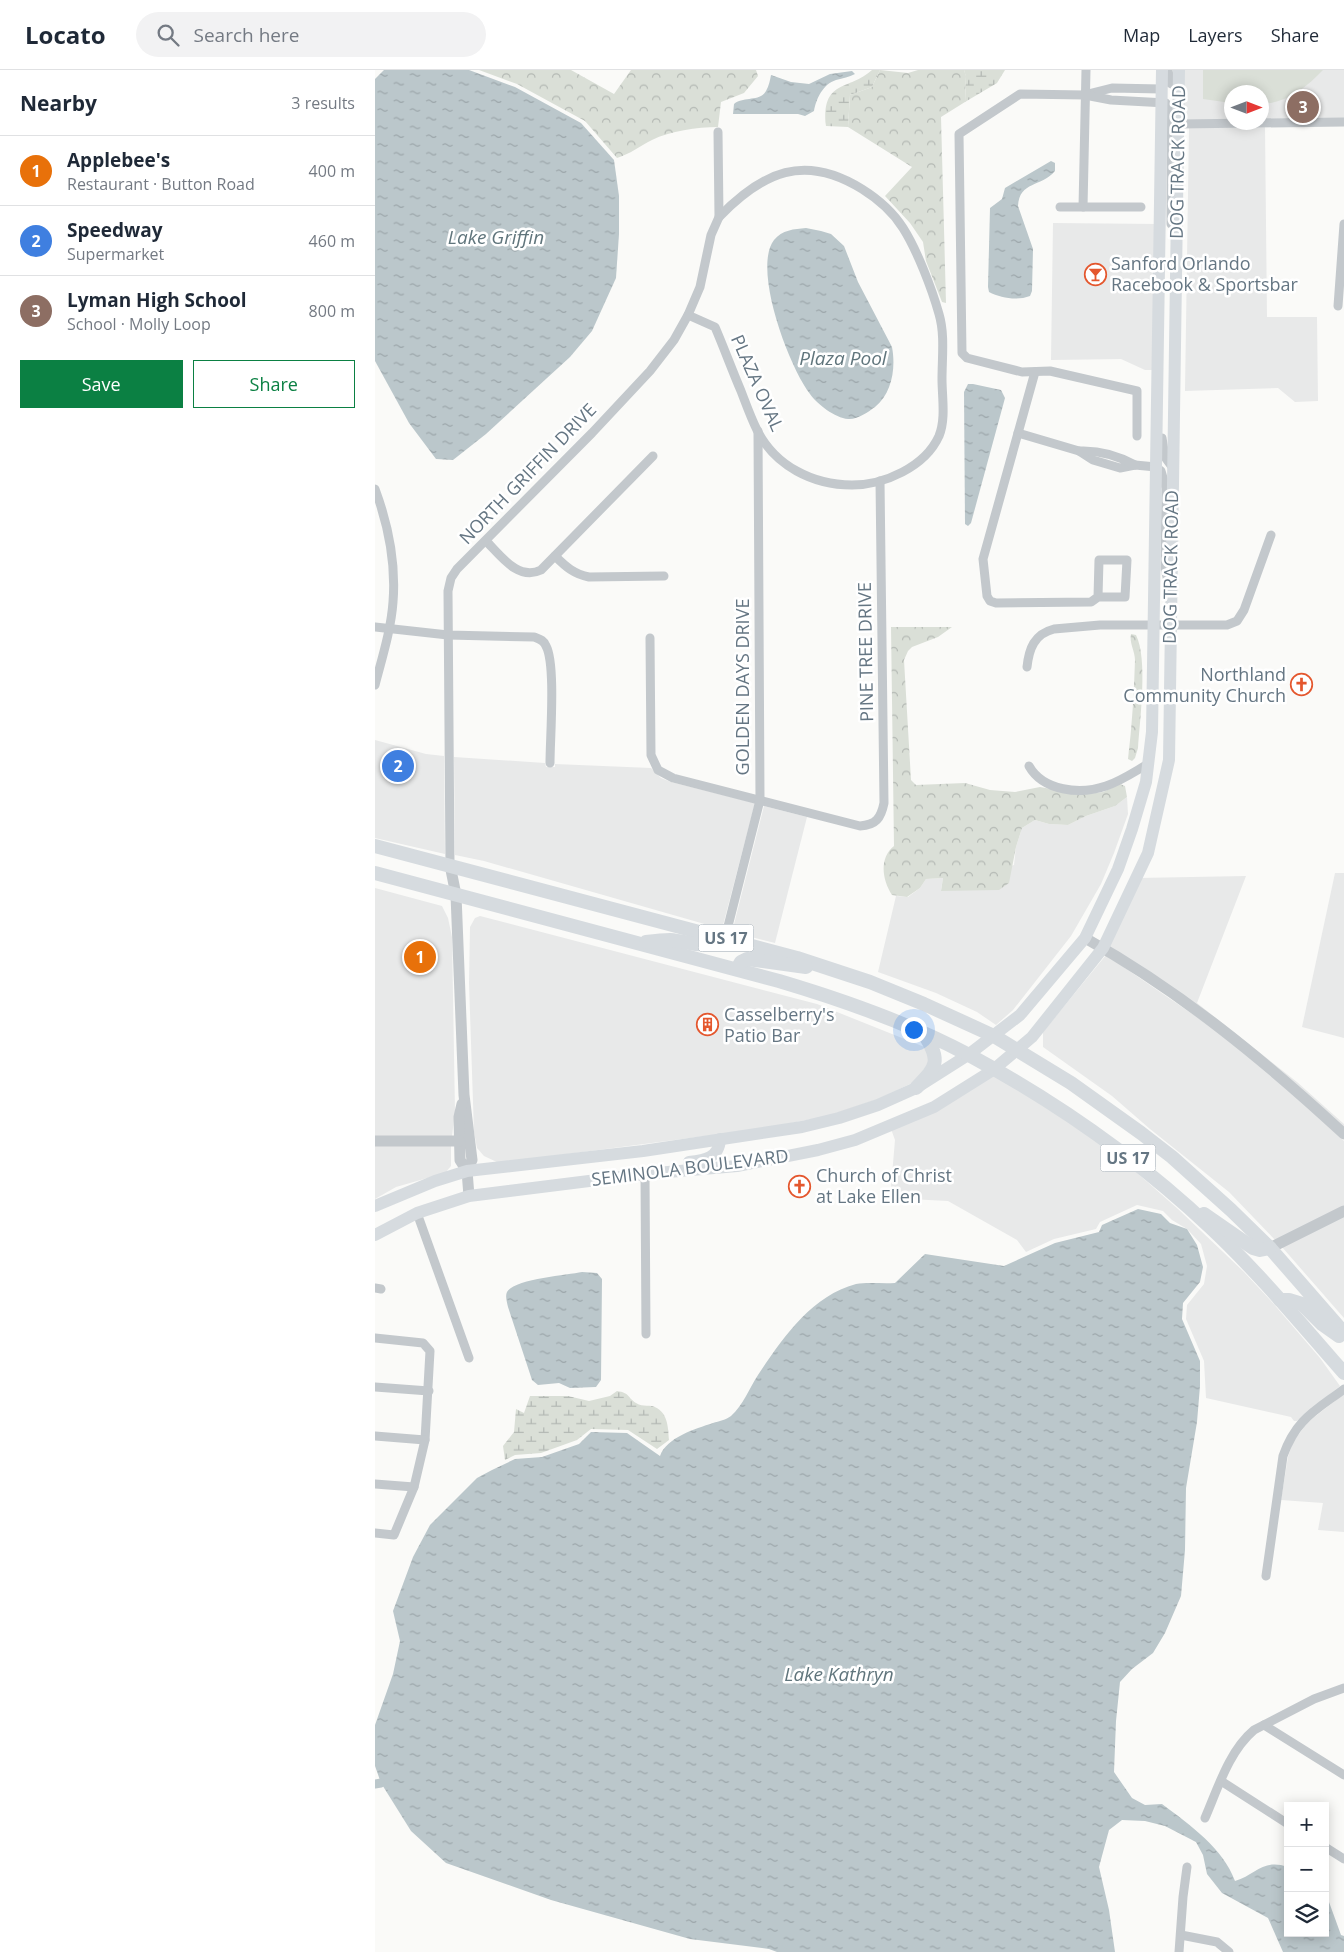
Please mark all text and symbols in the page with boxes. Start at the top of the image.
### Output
search box [136,12,486,57]
text: Locato [25,18,106,51]
icon: search [154,21,182,49]
text: Search here [194,22,299,48]
text: Map [1123,23,1160,47]
text: Layers [1188,23,1243,47]
text: Share [1271,23,1319,47]
street label: DOG TRACK ROAD [1164,85,1190,239]
north arrow [1224,85,1269,130]
pin: 3 [1287,88,1319,126]
text: Nearby [20,89,97,117]
text: 3 results [291,92,355,114]
text: Applebee's [67,147,170,173]
text: 1 [31,160,41,182]
text: 400 m [309,160,355,182]
text: Restaurant · Button Road [67,173,255,195]
text: Speedway [67,217,163,243]
water label: Lake Griffin [448,224,544,250]
text: 2 [31,230,41,252]
text: 460 m [309,230,355,252]
text: Supermarket [67,243,164,265]
place label: Sanford Orlando Racebook & Sportsbar [1111,251,1299,296]
bar icon: Sanford Orlando Racebook & Sportsbar [1083,262,1107,286]
text: Lyman High School [67,287,247,313]
text: 3 [31,300,41,322]
text: 800 m [309,300,355,322]
text: School · Molly Loop [67,313,211,335]
street label: PLAZA OVAL [726,330,790,435]
water label: Plaza Pool [799,345,888,371]
button: Save [20,360,183,408]
button: Share [193,360,355,408]
street label: NORTH GRIFFIN DRIVE [454,398,601,549]
street label: DOG TRACK ROAD [1157,490,1183,644]
street label: PINE TREE DRIVE [852,582,878,722]
street label: GOLDEN DAYS DRIVE [730,599,754,775]
place label: Northland Community Church [1123,662,1286,707]
church icon: Northland Community Church [1290,673,1314,697]
pin: 2 [382,747,414,785]
road number: US 17 [699,924,753,951]
pin: 1 [404,938,436,976]
place label: Casselberry's Patio Bar [724,1002,835,1047]
building icon: Casselberry's Patio Bar [696,1013,720,1037]
your location [901,1017,927,1043]
street label: SEMINOLA BOULEVARD [590,1143,790,1191]
road number: US 17 [1101,1144,1155,1172]
place label: Church of Christ at Lake Ellen [816,1163,952,1208]
church icon: Church of Christ at Lake Ellen [788,1174,812,1198]
water label: Lake Kathryn [784,1661,894,1687]
map controls [1284,1802,1329,1937]
button: + [1284,1802,1329,1847]
button: − [1284,1847,1329,1892]
button: layers [1284,1892,1329,1937]

